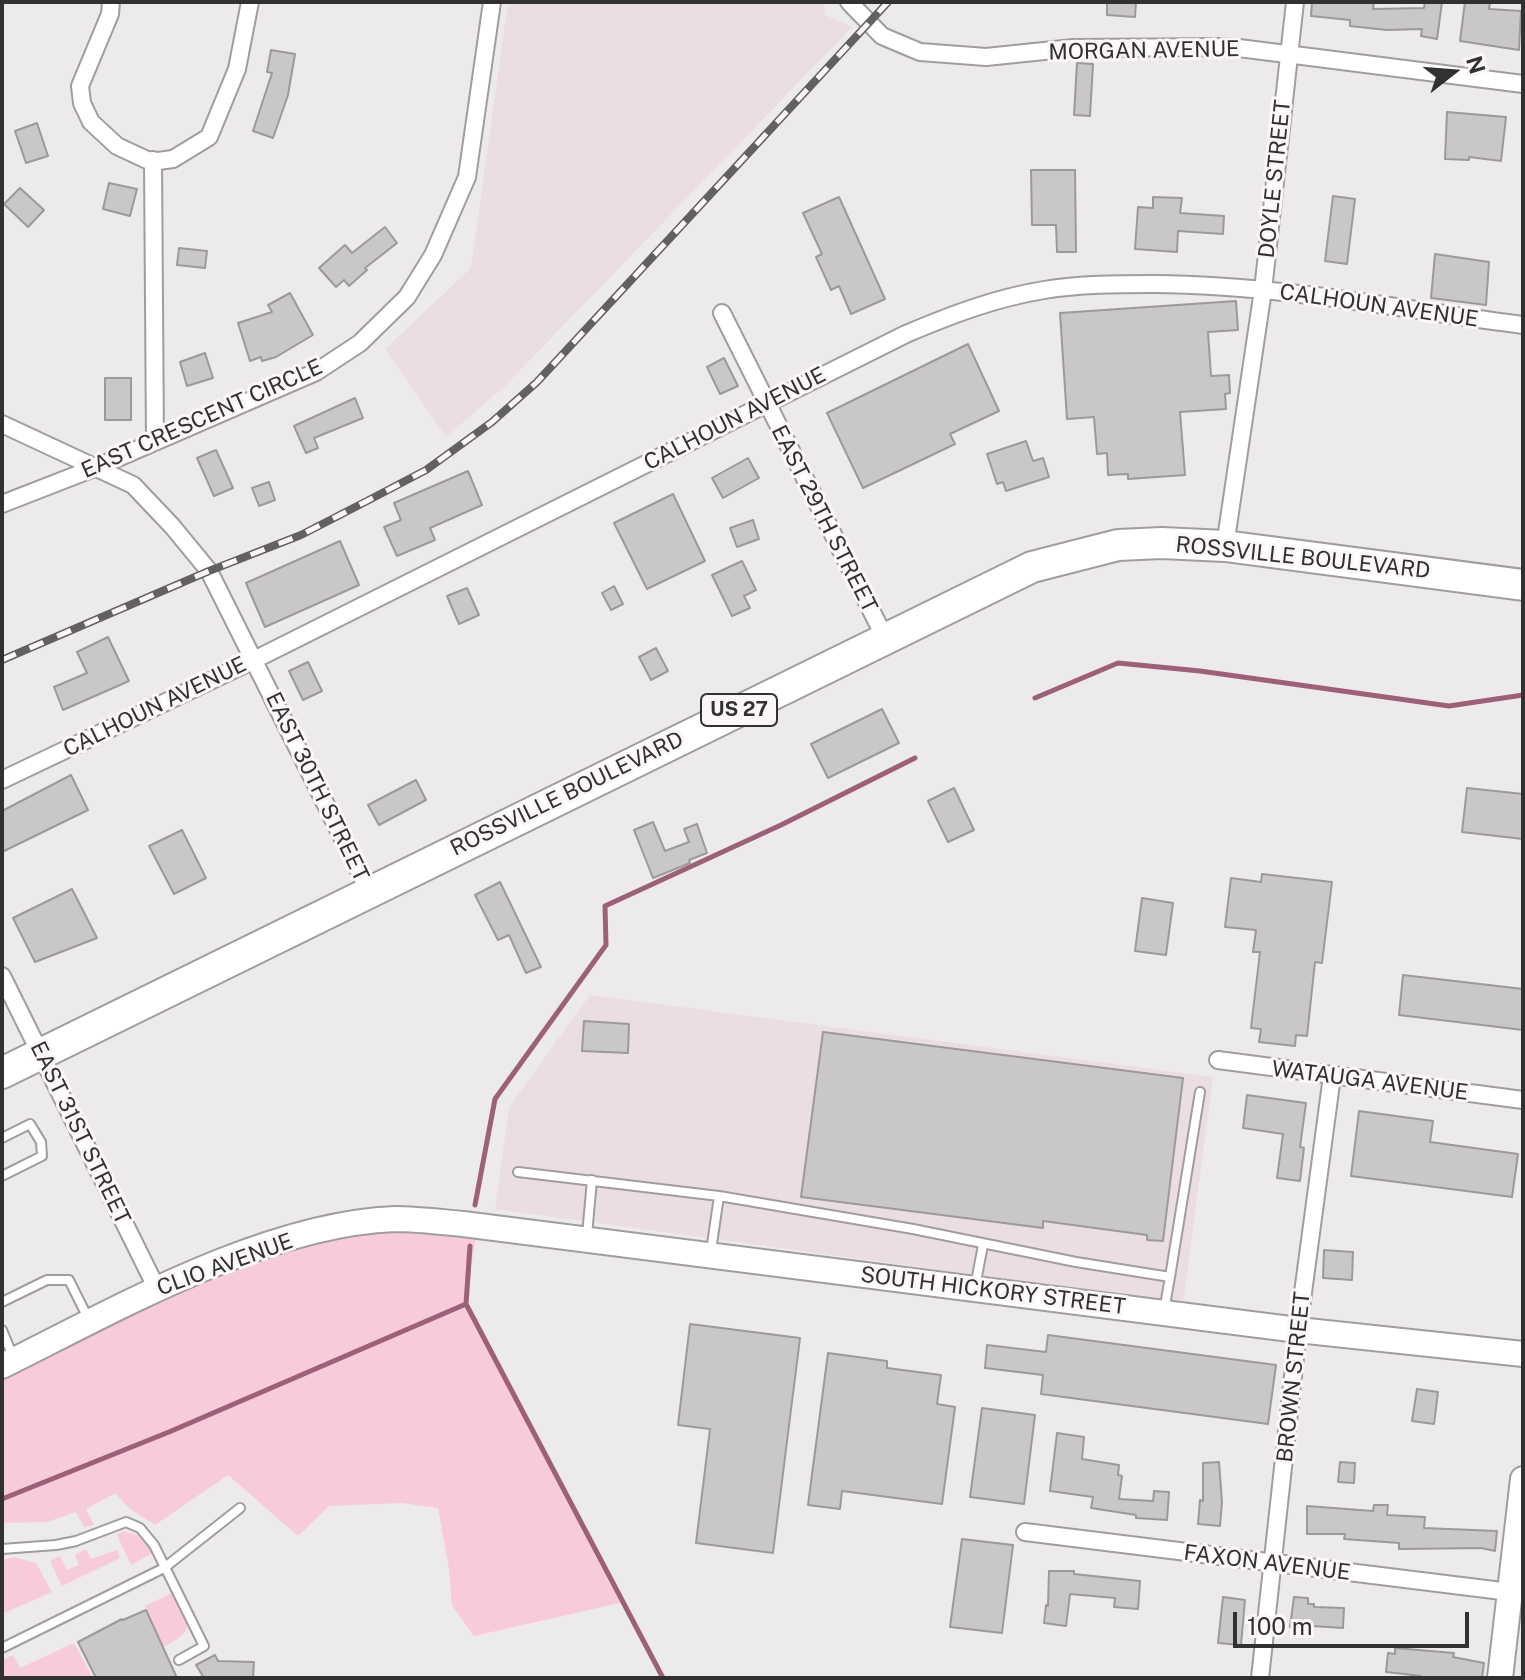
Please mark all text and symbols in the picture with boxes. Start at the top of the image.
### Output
north arrow [1413,32,1493,112]
street label: MORGAN AVENUE [1048,36,1240,66]
text: N [1461,53,1491,77]
street label: DOYLE STREET [1254,98,1296,260]
street label: CALHOUN AVENUE [1278,279,1480,333]
street label: EAST CRESCENT CIRCLE [77,354,327,484]
street label: CALHOUN AVENUE [640,362,830,476]
street label: EAST 29TH STREET [765,421,883,617]
street label: ROSSVILLE BOULEVARD [1174,532,1432,584]
street label: CALHOUN AVENUE [59,651,251,763]
street label: EAST 30TH STREET [260,688,374,886]
road number: US 27 [701,694,777,726]
street label: ROSSVILLE BOULEVARD [446,726,688,862]
street label: EAST 31ST STREET [24,1037,136,1229]
street label: WATAUGA AVENUE [1270,1056,1470,1106]
street label: CLIO AVENUE [153,1228,297,1302]
street label: SOUTH HICKORY STREET [859,1262,1127,1320]
street label: BROWN STREET [1272,1290,1316,1464]
street label: FAXON AVENUE [1182,1540,1352,1586]
scale bar [1237,1596,1473,1646]
text: 100 m [1247,1612,1313,1640]

